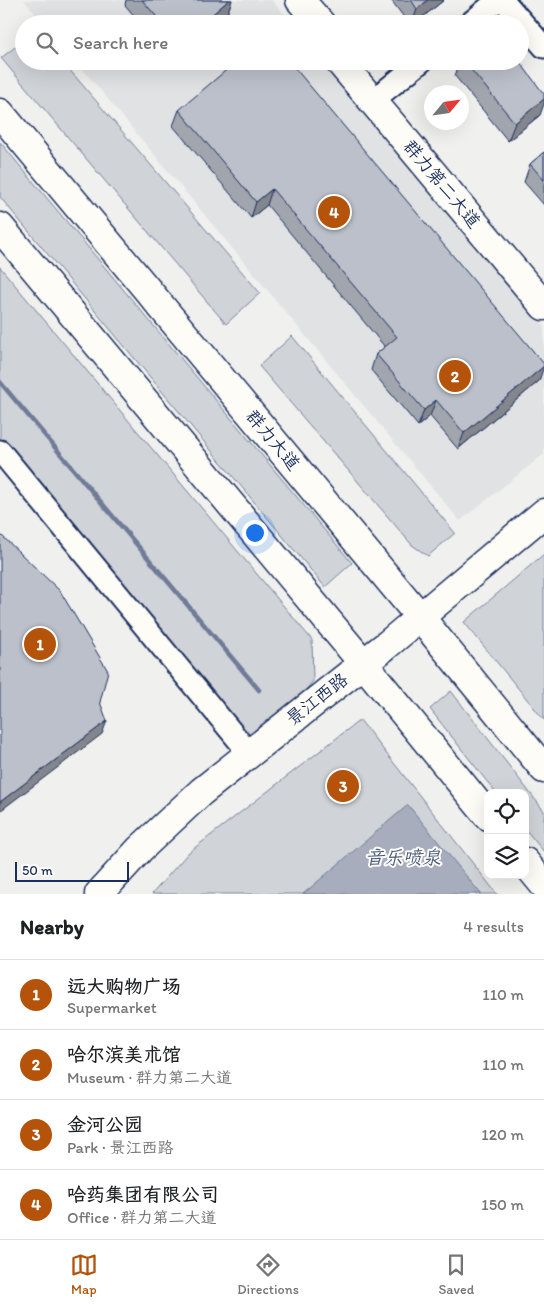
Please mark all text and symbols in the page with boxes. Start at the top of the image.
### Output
search box [15,15,529,70]
icon: search [33,29,61,57]
text: Search here [73,31,168,54]
north arrow [424,85,469,130]
street label: 群力第二大道 [399,136,485,232]
pin: 4 [318,193,350,231]
pin: 2 [439,357,471,395]
street label: 群力大道 [241,405,305,475]
your location [242,520,268,546]
pin: 1 [24,625,56,663]
street label: 景江西路 [282,668,352,730]
pin: 3 [327,767,359,805]
map controls [484,789,529,879]
button: locate [484,789,529,834]
button: layers [484,834,529,879]
water label: 音乐喷泉 [365,846,441,869]
scale bar [15,859,129,882]
text: 50 m [22,862,53,879]
text: Nearby [20,914,84,939]
text: 4 results [463,917,524,936]
text: 远大购物广场 [67,975,181,998]
text: 1 [32,985,40,1004]
text: 110 m [482,985,524,1004]
text: Supermarket [67,998,157,1017]
text: 哈尔滨美术馆 [67,1043,181,1066]
text: 2 [32,1055,40,1074]
text: 110 m [482,1055,524,1074]
text: Museum · 群力第二大道 [67,1068,232,1087]
text: 金河公园 [67,1113,143,1136]
text: 3 [32,1125,40,1144]
text: 120 m [481,1125,524,1144]
text: Park · 景江西路 [67,1138,174,1157]
text: 哈药集团有限公司 [67,1183,219,1206]
text: 4 [31,1195,41,1214]
text: 150 m [481,1195,524,1214]
text: Office · 群力第二大道 [67,1208,217,1227]
tab: Map [70,1251,98,1298]
tab: Directions [237,1251,299,1298]
tab: Saved [438,1251,474,1298]

